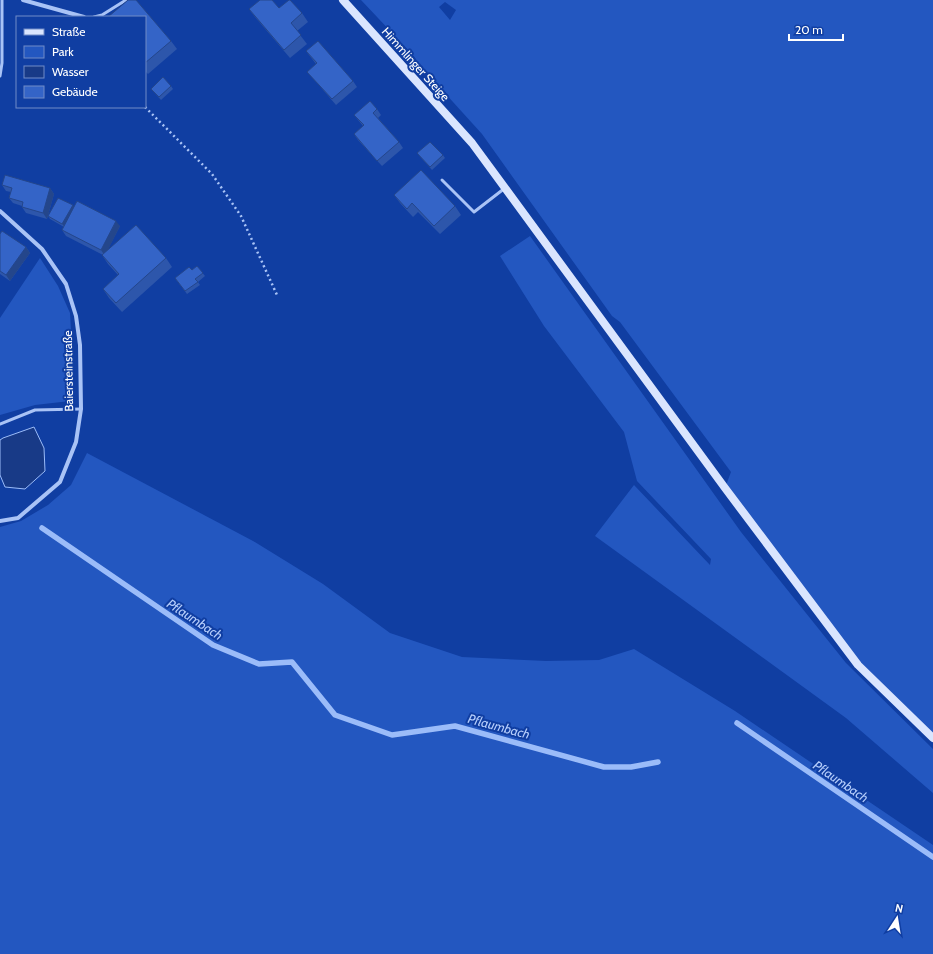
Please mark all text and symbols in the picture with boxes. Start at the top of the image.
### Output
legend [16,16,146,108]
scale bar [789,16,843,42]
text: 20 m [795,22,823,37]
text: Straße [52,24,85,39]
street label: Himmlinger Steige [379,24,453,104]
text: Park [52,44,74,59]
text: Wasser [52,64,89,79]
text: Gebäude [52,84,98,99]
street label: Baiersteinstraße [60,330,76,412]
water label: Pflaumbach [164,595,226,643]
water label: Pflaumbach [466,710,532,742]
water label: Pflaumbach [810,757,872,805]
north arrow [877,898,917,938]
text: N [894,901,904,916]

